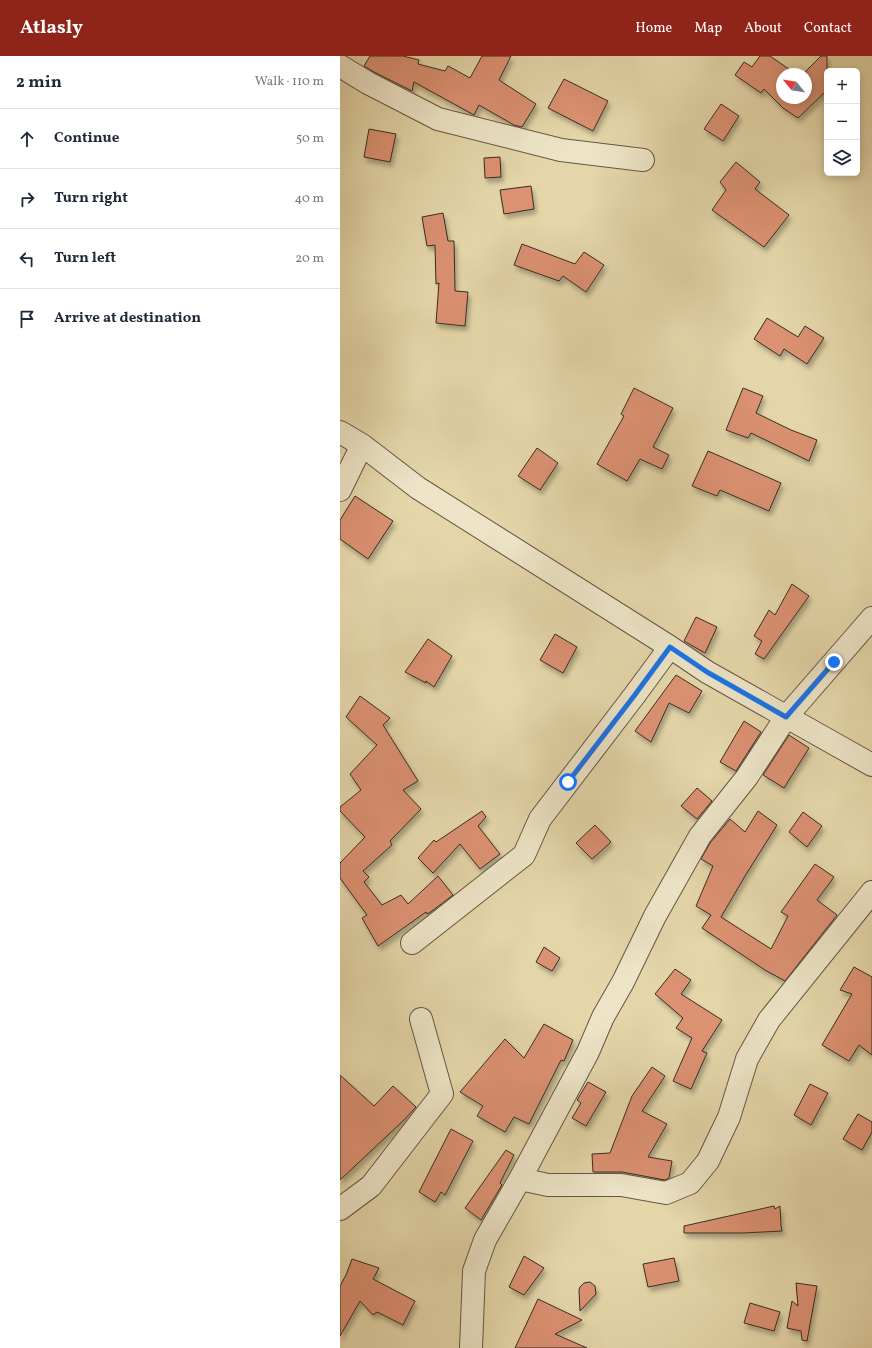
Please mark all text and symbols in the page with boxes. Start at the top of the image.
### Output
text: Atlasly [20,15,83,41]
text: Home [635,19,672,38]
text: Map [694,19,722,38]
text: About [744,19,782,38]
text: Contact [804,19,852,38]
north arrow [776,68,812,104]
map controls [824,68,860,176]
button: + [824,68,860,104]
text: 2 min [16,71,62,94]
text: Walk · 110 m [255,73,324,91]
button: − [824,104,860,140]
icon: ahead [16,128,38,150]
text: Continue [54,128,119,149]
text: 50 m [296,130,324,148]
button: layers [824,140,860,176]
icon: right [16,188,38,210]
text: Turn right [54,188,128,209]
text: 40 m [295,190,324,208]
icon: left [16,248,38,270]
text: Turn left [54,248,116,269]
text: 20 m [295,250,324,268]
icon: arrive [16,308,38,330]
text: Arrive at destination [54,308,201,329]
route end [825,653,843,671]
route start [559,773,577,791]

